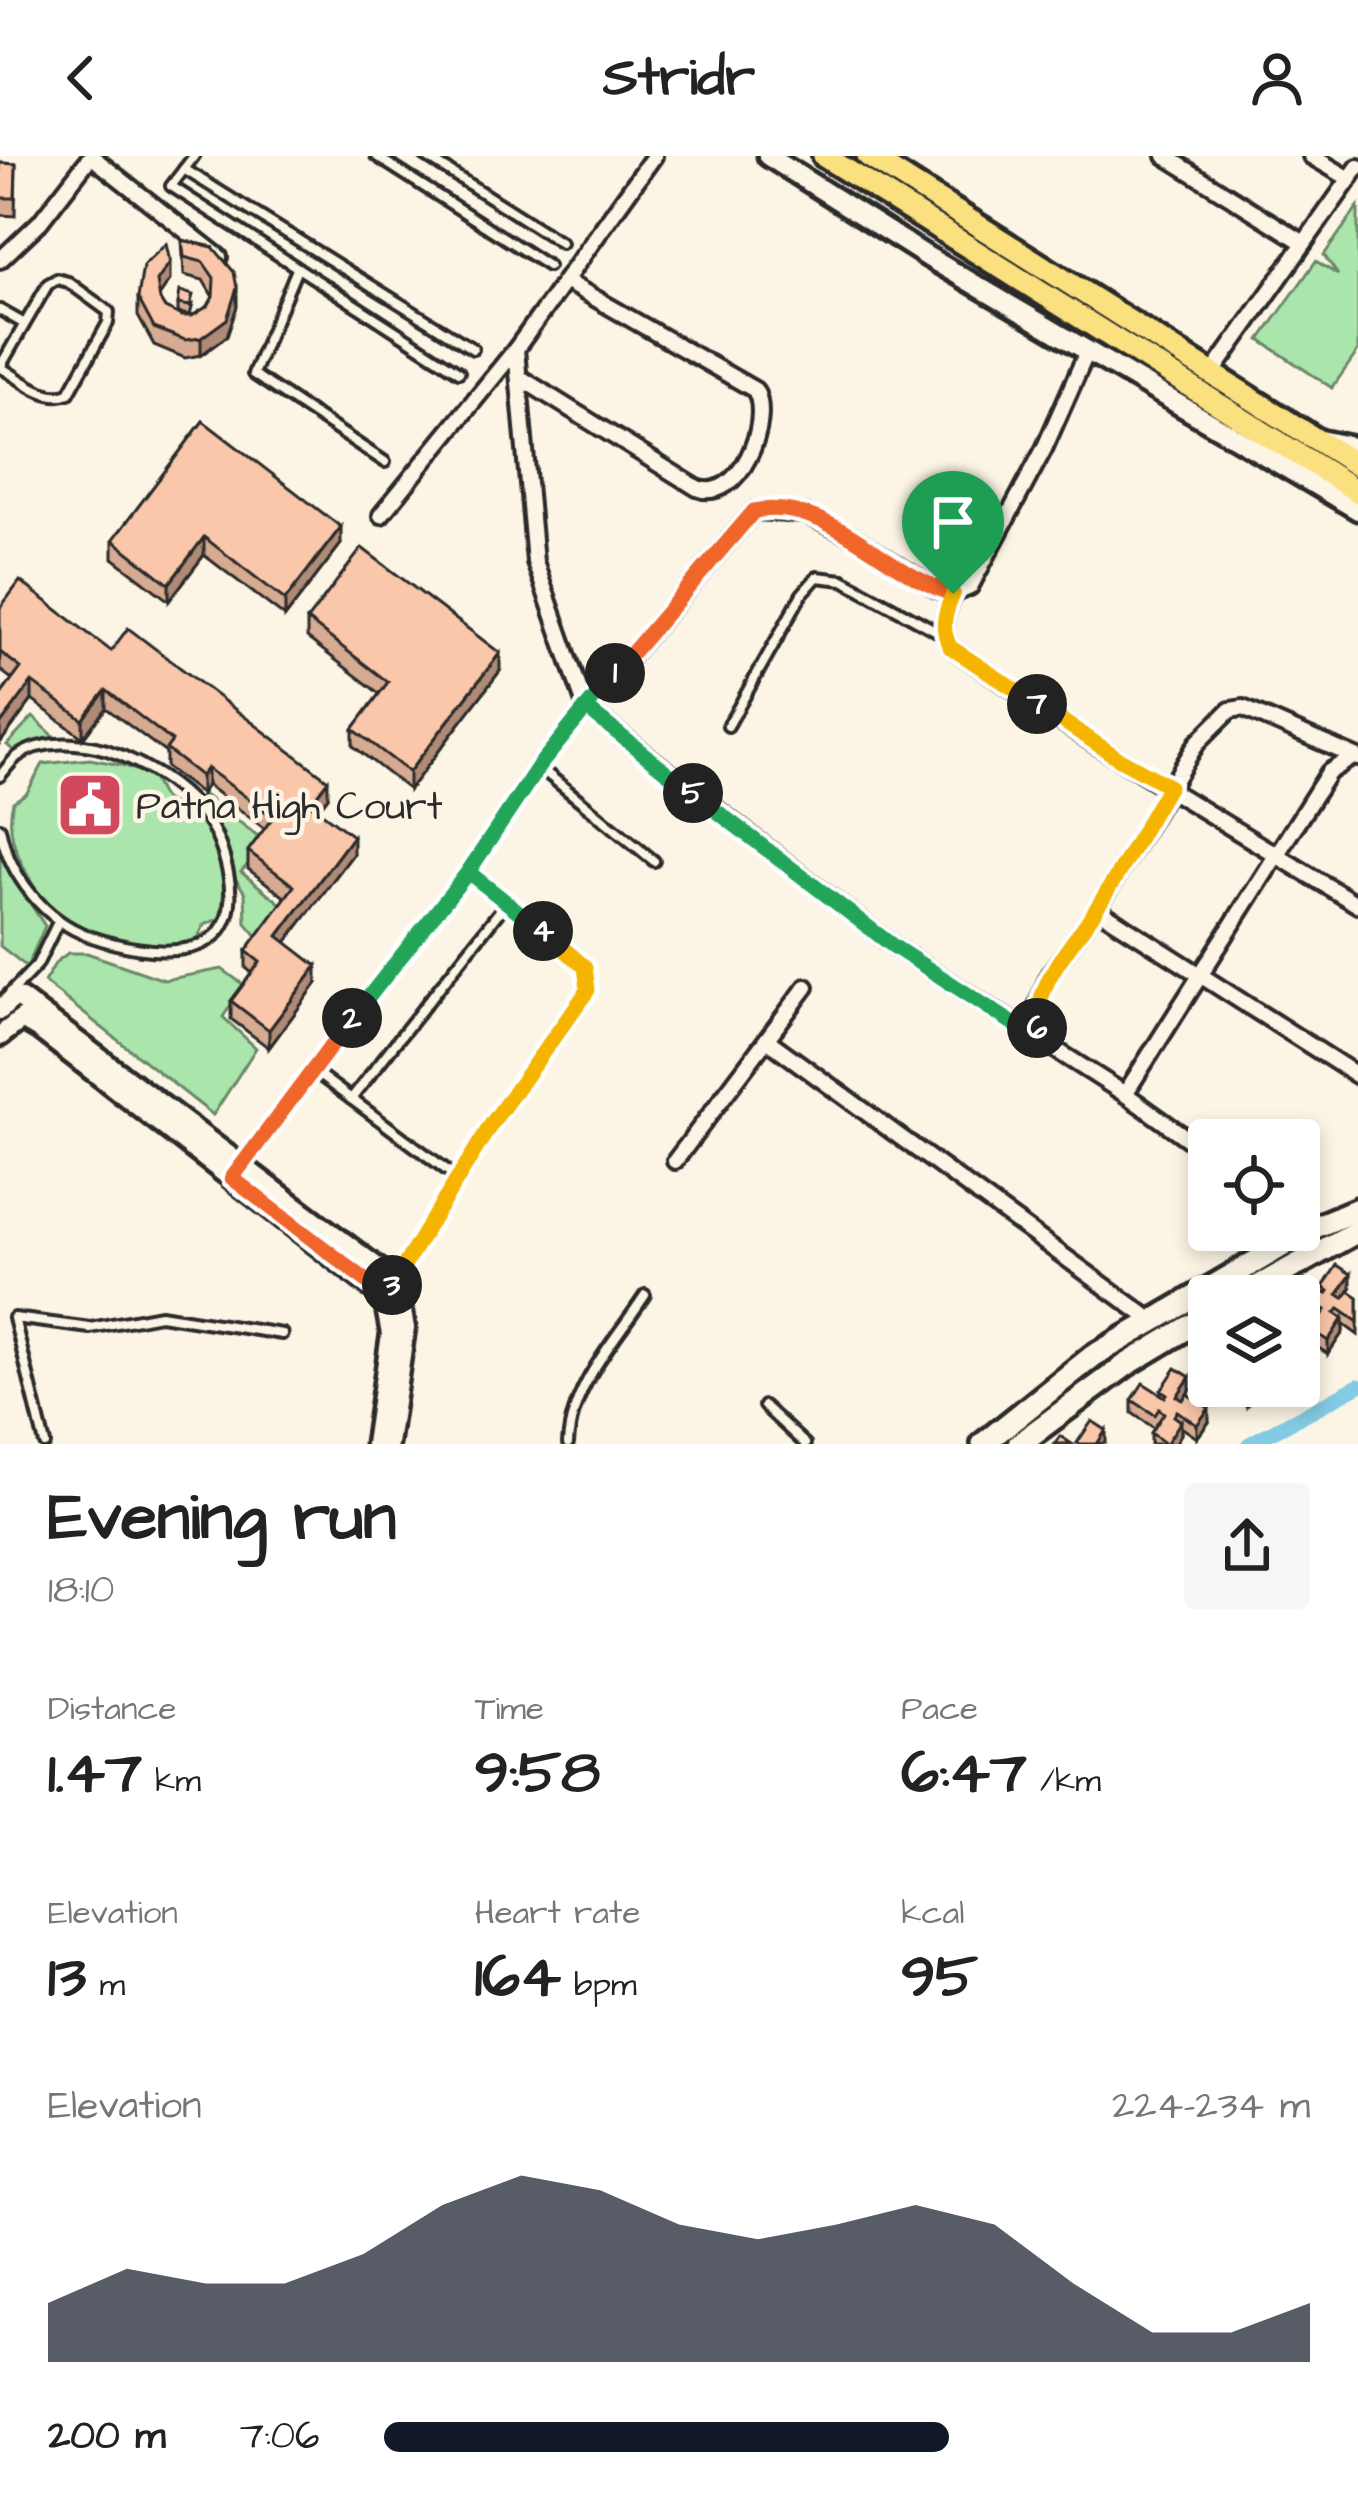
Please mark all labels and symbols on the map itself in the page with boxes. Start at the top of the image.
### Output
pin [902,471,1004,594]
pin: 1 [585,643,645,703]
pin: 7 [1007,674,1067,734]
pin: 5 [663,763,723,823]
public building icon: Patna High Court [55,770,125,840]
place label: Patna High Court [136,781,443,835]
pin: 4 [513,901,573,961]
pin: 2 [322,988,382,1048]
pin: 6 [1007,998,1067,1058]
pin: 3 [362,1255,422,1315]

